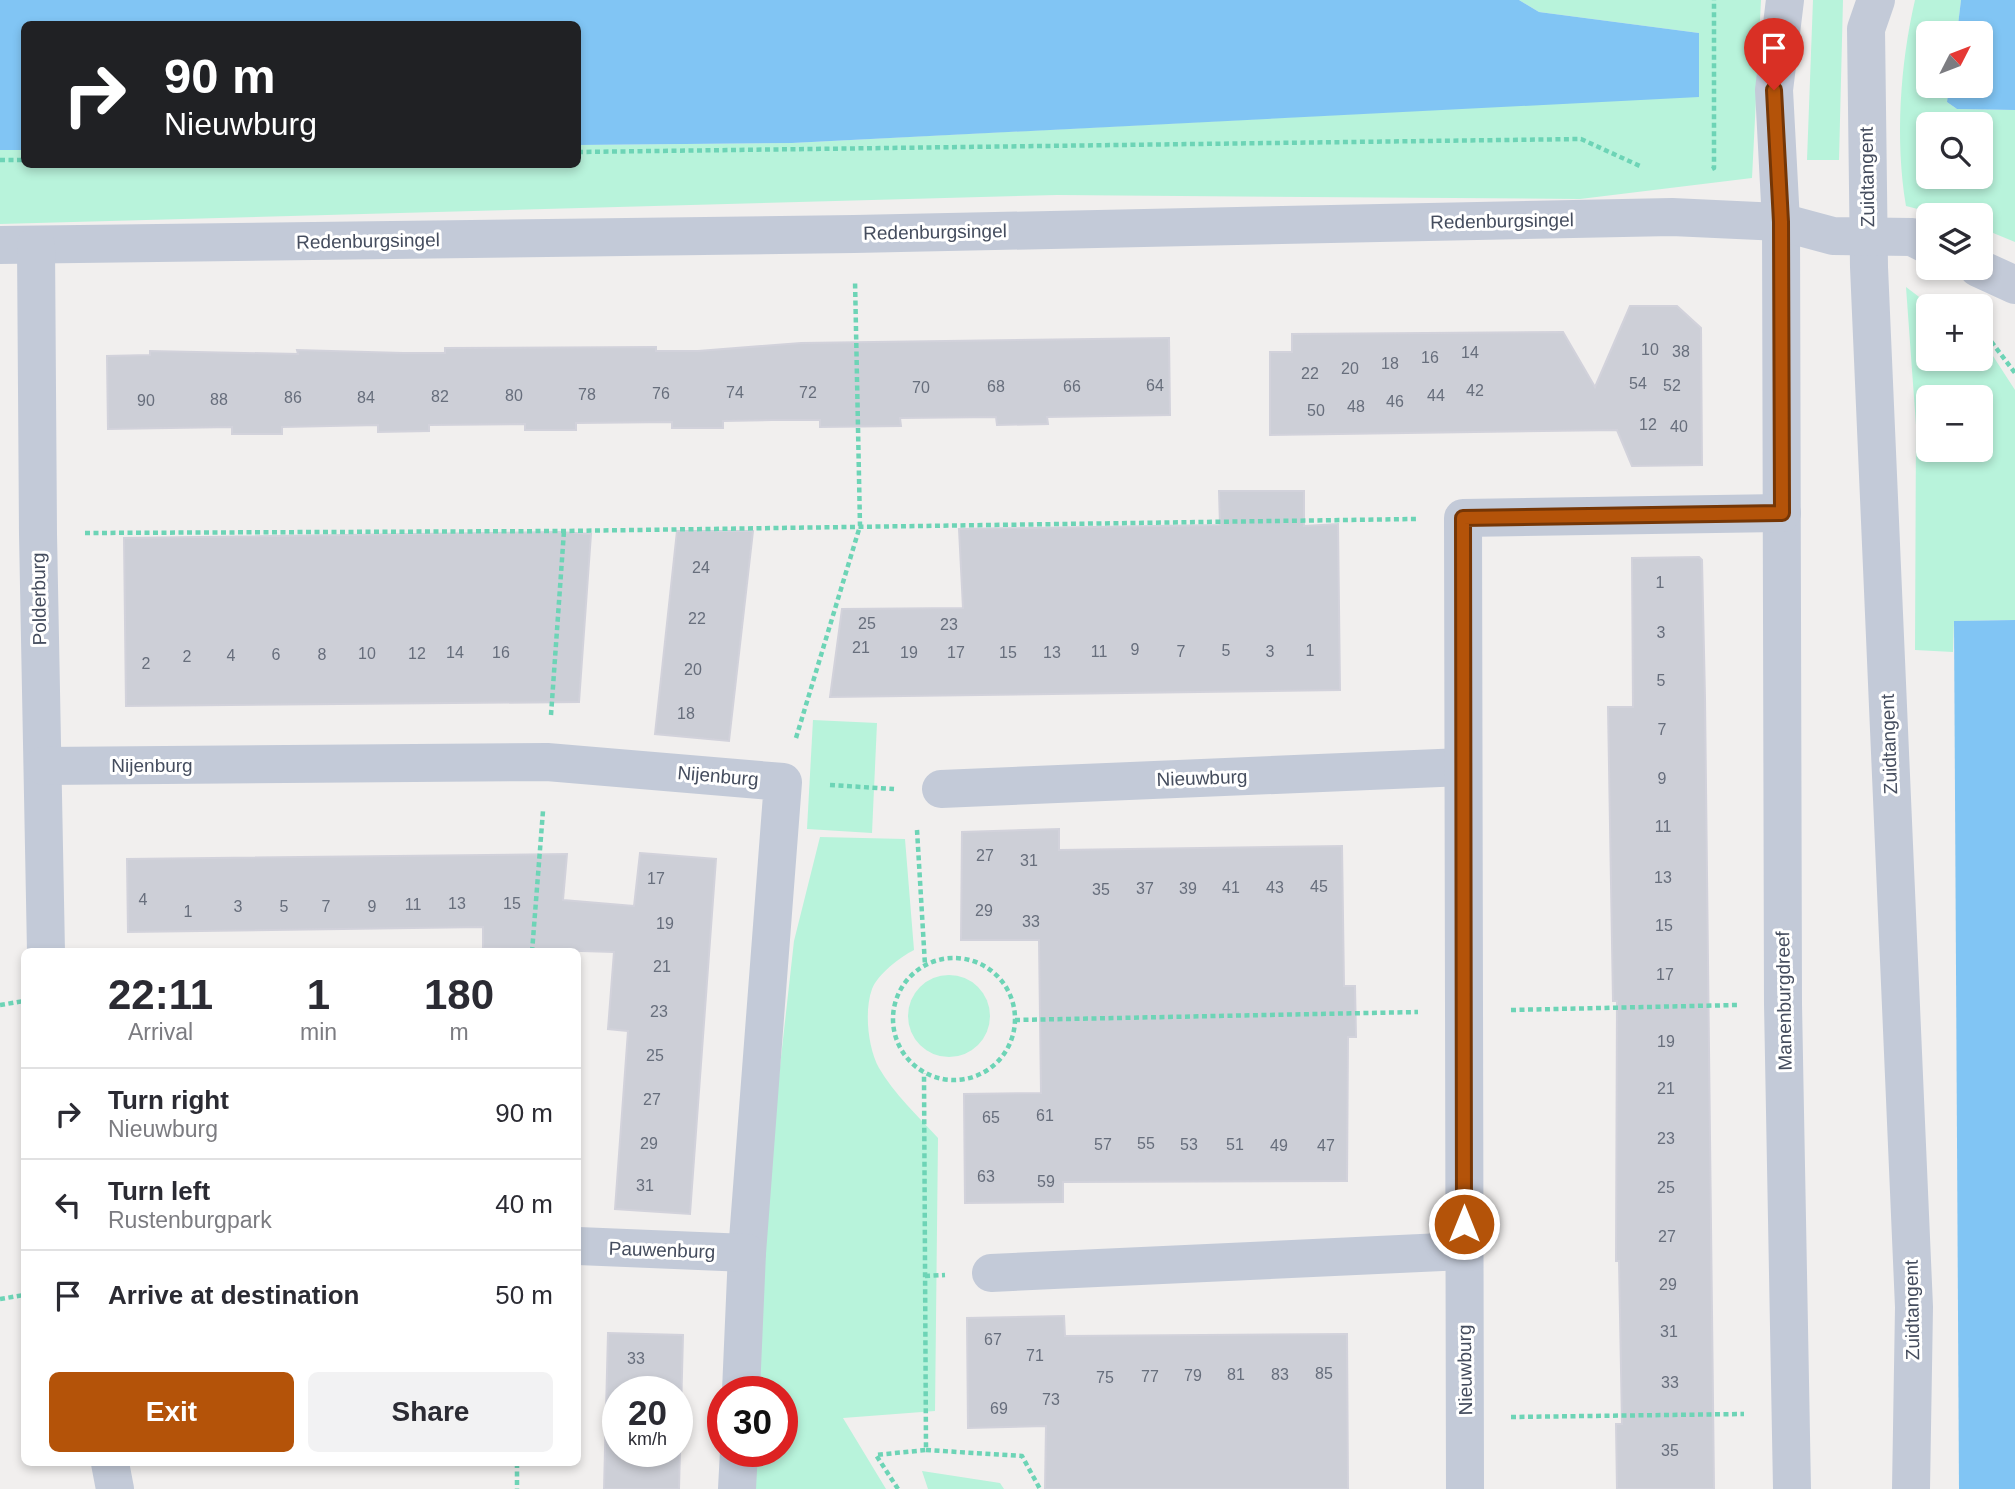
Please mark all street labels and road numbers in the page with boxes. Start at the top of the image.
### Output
street label: Zuidtangent [1856,126,1878,227]
street label: Redenburgsingel [1430,209,1574,233]
street label: Redenburgsingel [863,220,1007,244]
street label: Redenburgsingel [296,229,440,253]
street label: Polderburg [28,552,50,646]
street label: Zuidtangent [1877,693,1901,795]
street label: Nijenburg [111,755,193,776]
street label: Nijenburg [677,762,759,790]
street label: Nieuwburg [1156,766,1248,790]
street label: Manenburgdreef [1772,930,1796,1071]
street label: Pauwenburg [608,1238,716,1262]
street label: Zuidtangent [1901,1259,1923,1360]
street label: Nieuwburg [1454,1324,1476,1416]

